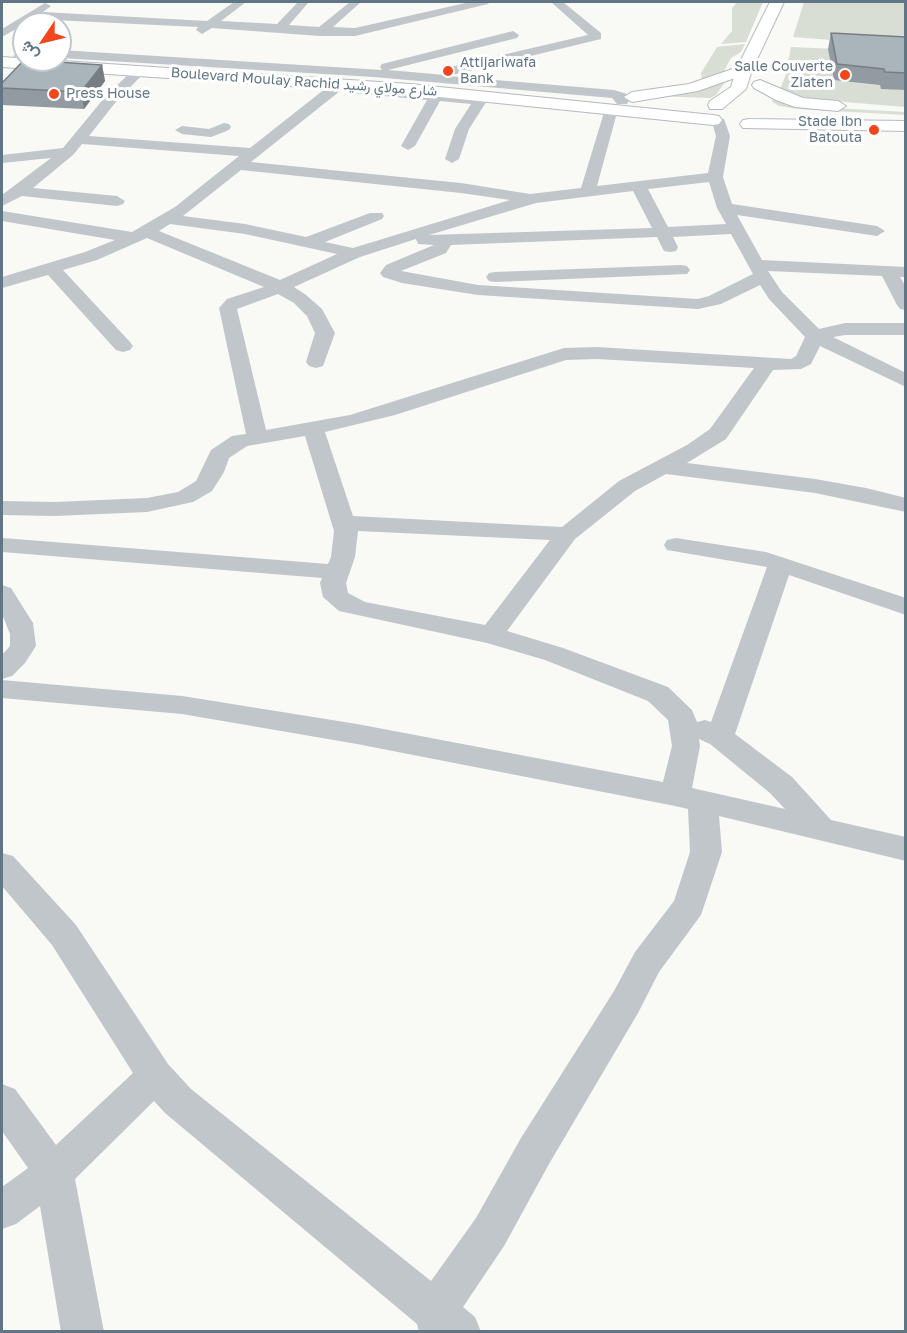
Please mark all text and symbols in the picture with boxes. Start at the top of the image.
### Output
north arrow [12,12,72,72]
text: ش [15,38,43,65]
place label: Attijariwafa Bank [460,55,536,88]
place label: Salle Couverte Ziaten [734,59,833,92]
street label: Boulevard Moulay Rachid شارع مولاي رشيد [170,64,438,100]
marker: Attijariwafa Bank [441,64,455,78]
marker: Salle Couverte Ziaten [838,68,852,82]
place label: Press House [66,86,150,102]
marker: Press House [47,87,61,101]
place label: Stade Ibn Batouta [798,114,862,146]
marker: Stade Ibn Batouta [867,123,881,137]

